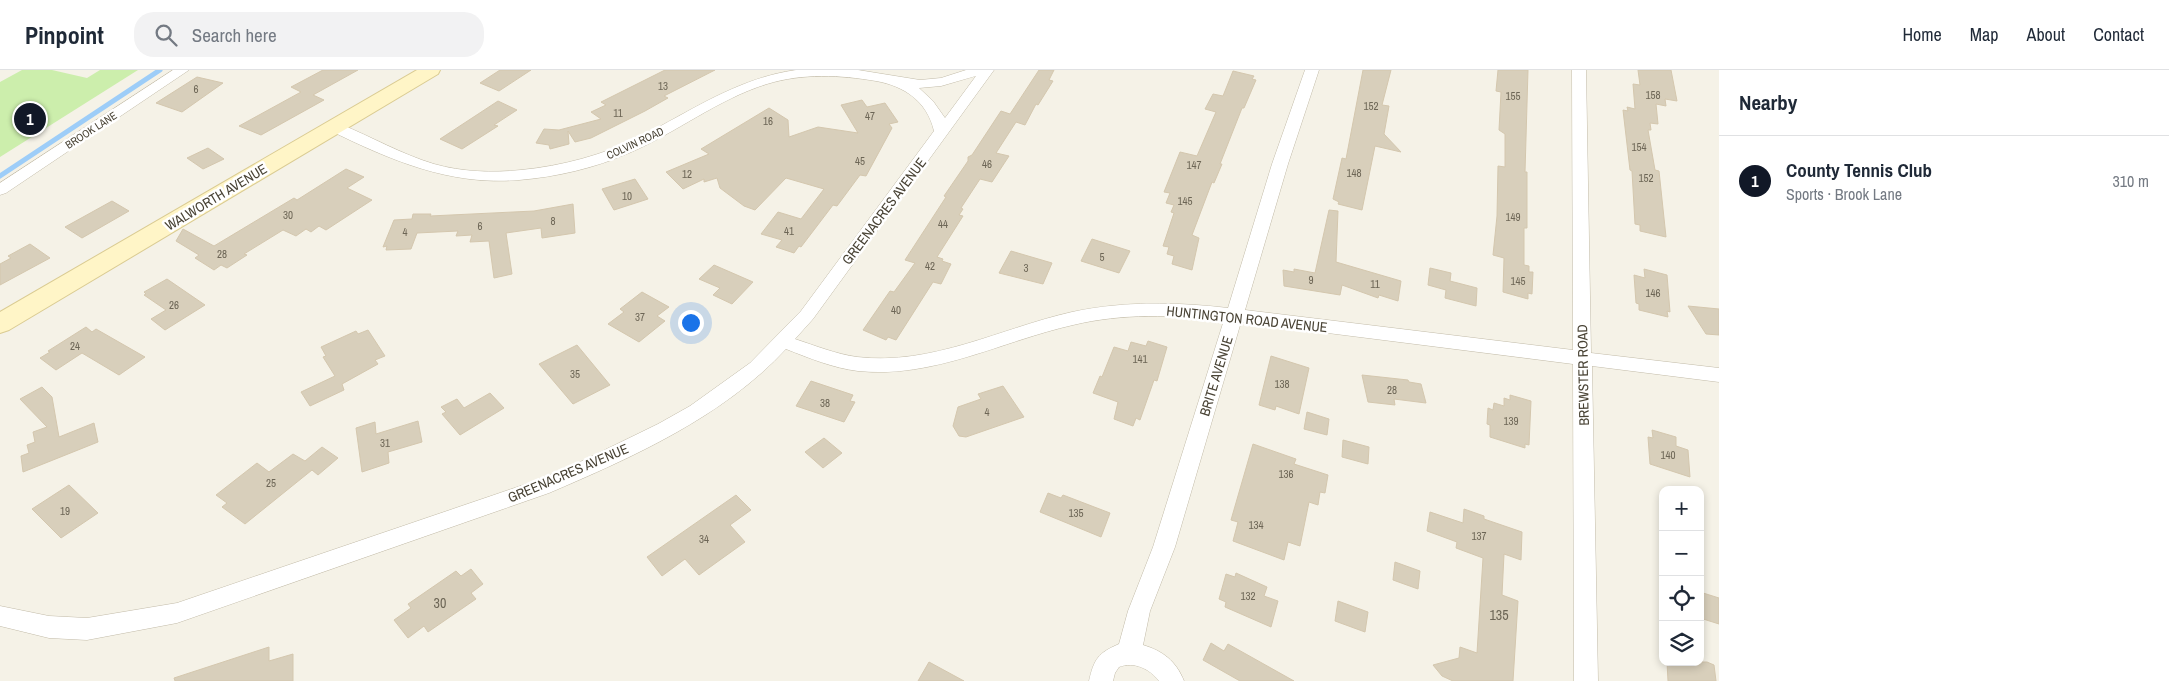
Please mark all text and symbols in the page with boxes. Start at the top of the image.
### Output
search box [134,12,484,57]
text: Pinpoint [25,19,104,51]
icon: search [152,21,180,49]
text: Search here [192,22,277,48]
text: Home [1902,22,1942,47]
text: Map [1970,22,1999,47]
text: About [2027,22,2065,47]
text: Contact [2093,22,2144,47]
house number: 13 [658,79,668,93]
house number: 6 [193,82,199,96]
house number: 158 [1645,88,1661,102]
text: Nearby [1739,88,1797,117]
house number: 155 [1505,89,1521,103]
house number: 152 [1363,99,1379,113]
pin: 1 [14,100,46,138]
house number: 11 [613,106,623,120]
street label: BROOK LANE [63,108,119,152]
house number: 47 [865,109,875,123]
house number: 16 [763,114,773,128]
street label: COLVIN ROAD [604,124,666,162]
house number: 154 [1631,140,1647,154]
street label: GREENACRES AVENUE [838,154,930,268]
house number: 45 [855,154,865,168]
house number: 46 [982,157,992,171]
text: County Tennis Club [1786,157,1932,183]
house number: 147 [1186,158,1202,172]
street label: WALWORTH AVENUE [162,159,270,235]
house number: 148 [1346,166,1362,180]
house number: 12 [682,167,692,181]
text: 1 [1751,170,1759,192]
text: 310 m [2113,170,2149,192]
house number: 152 [1638,171,1654,185]
text: Sports · Brook Lane [1786,183,1902,205]
house number: 10 [622,189,632,203]
house number: 145 [1177,194,1193,208]
house number: 30 [283,208,293,222]
house number: 149 [1505,210,1521,224]
house number: 8 [550,214,556,228]
house number: 44 [938,217,948,231]
house number: 6 [477,219,483,233]
house number: 41 [784,224,794,238]
house number: 4 [402,225,408,239]
house number: 28 [217,247,227,261]
house number: 5 [1099,250,1105,264]
house number: 42 [925,259,935,273]
house number: 3 [1023,261,1029,275]
house number: 9 [1308,273,1314,287]
house number: 145 [1510,274,1526,288]
house number: 11 [1370,277,1380,291]
house number: 146 [1645,286,1661,300]
house number: 26 [169,298,179,312]
street label: HUNTINGTON ROAD AVENUE [1166,302,1328,336]
house number: 40 [891,303,901,317]
house number: 37 [635,310,645,324]
your location [678,310,704,336]
street label: BREWSTER ROAD [1573,324,1593,426]
street label: BRITE AVENUE [1195,334,1237,418]
house number: 24 [70,339,80,353]
house number: 141 [1132,352,1148,366]
house number: 35 [570,367,580,381]
house number: 138 [1274,377,1290,391]
house number: 28 [1387,383,1397,397]
house number: 38 [820,396,830,410]
house number: 4 [984,405,990,419]
house number: 139 [1503,414,1519,428]
house number: 31 [380,436,390,450]
street label: GREENACRES AVENUE [505,439,631,507]
house number: 140 [1660,448,1676,462]
house number: 136 [1278,467,1294,481]
house number: 25 [266,476,276,490]
map controls [1659,486,1704,666]
button: + [1659,486,1704,531]
house number: 19 [60,504,70,518]
house number: 135 [1068,506,1084,520]
house number: 134 [1248,518,1264,532]
house number: 137 [1471,529,1487,543]
button: − [1659,531,1704,576]
house number: 34 [699,532,709,546]
button: locate [1659,576,1704,621]
house number: 132 [1240,589,1256,603]
house number: 30 [434,594,446,612]
house number: 135 [1489,606,1509,624]
button: layers [1659,621,1704,666]

